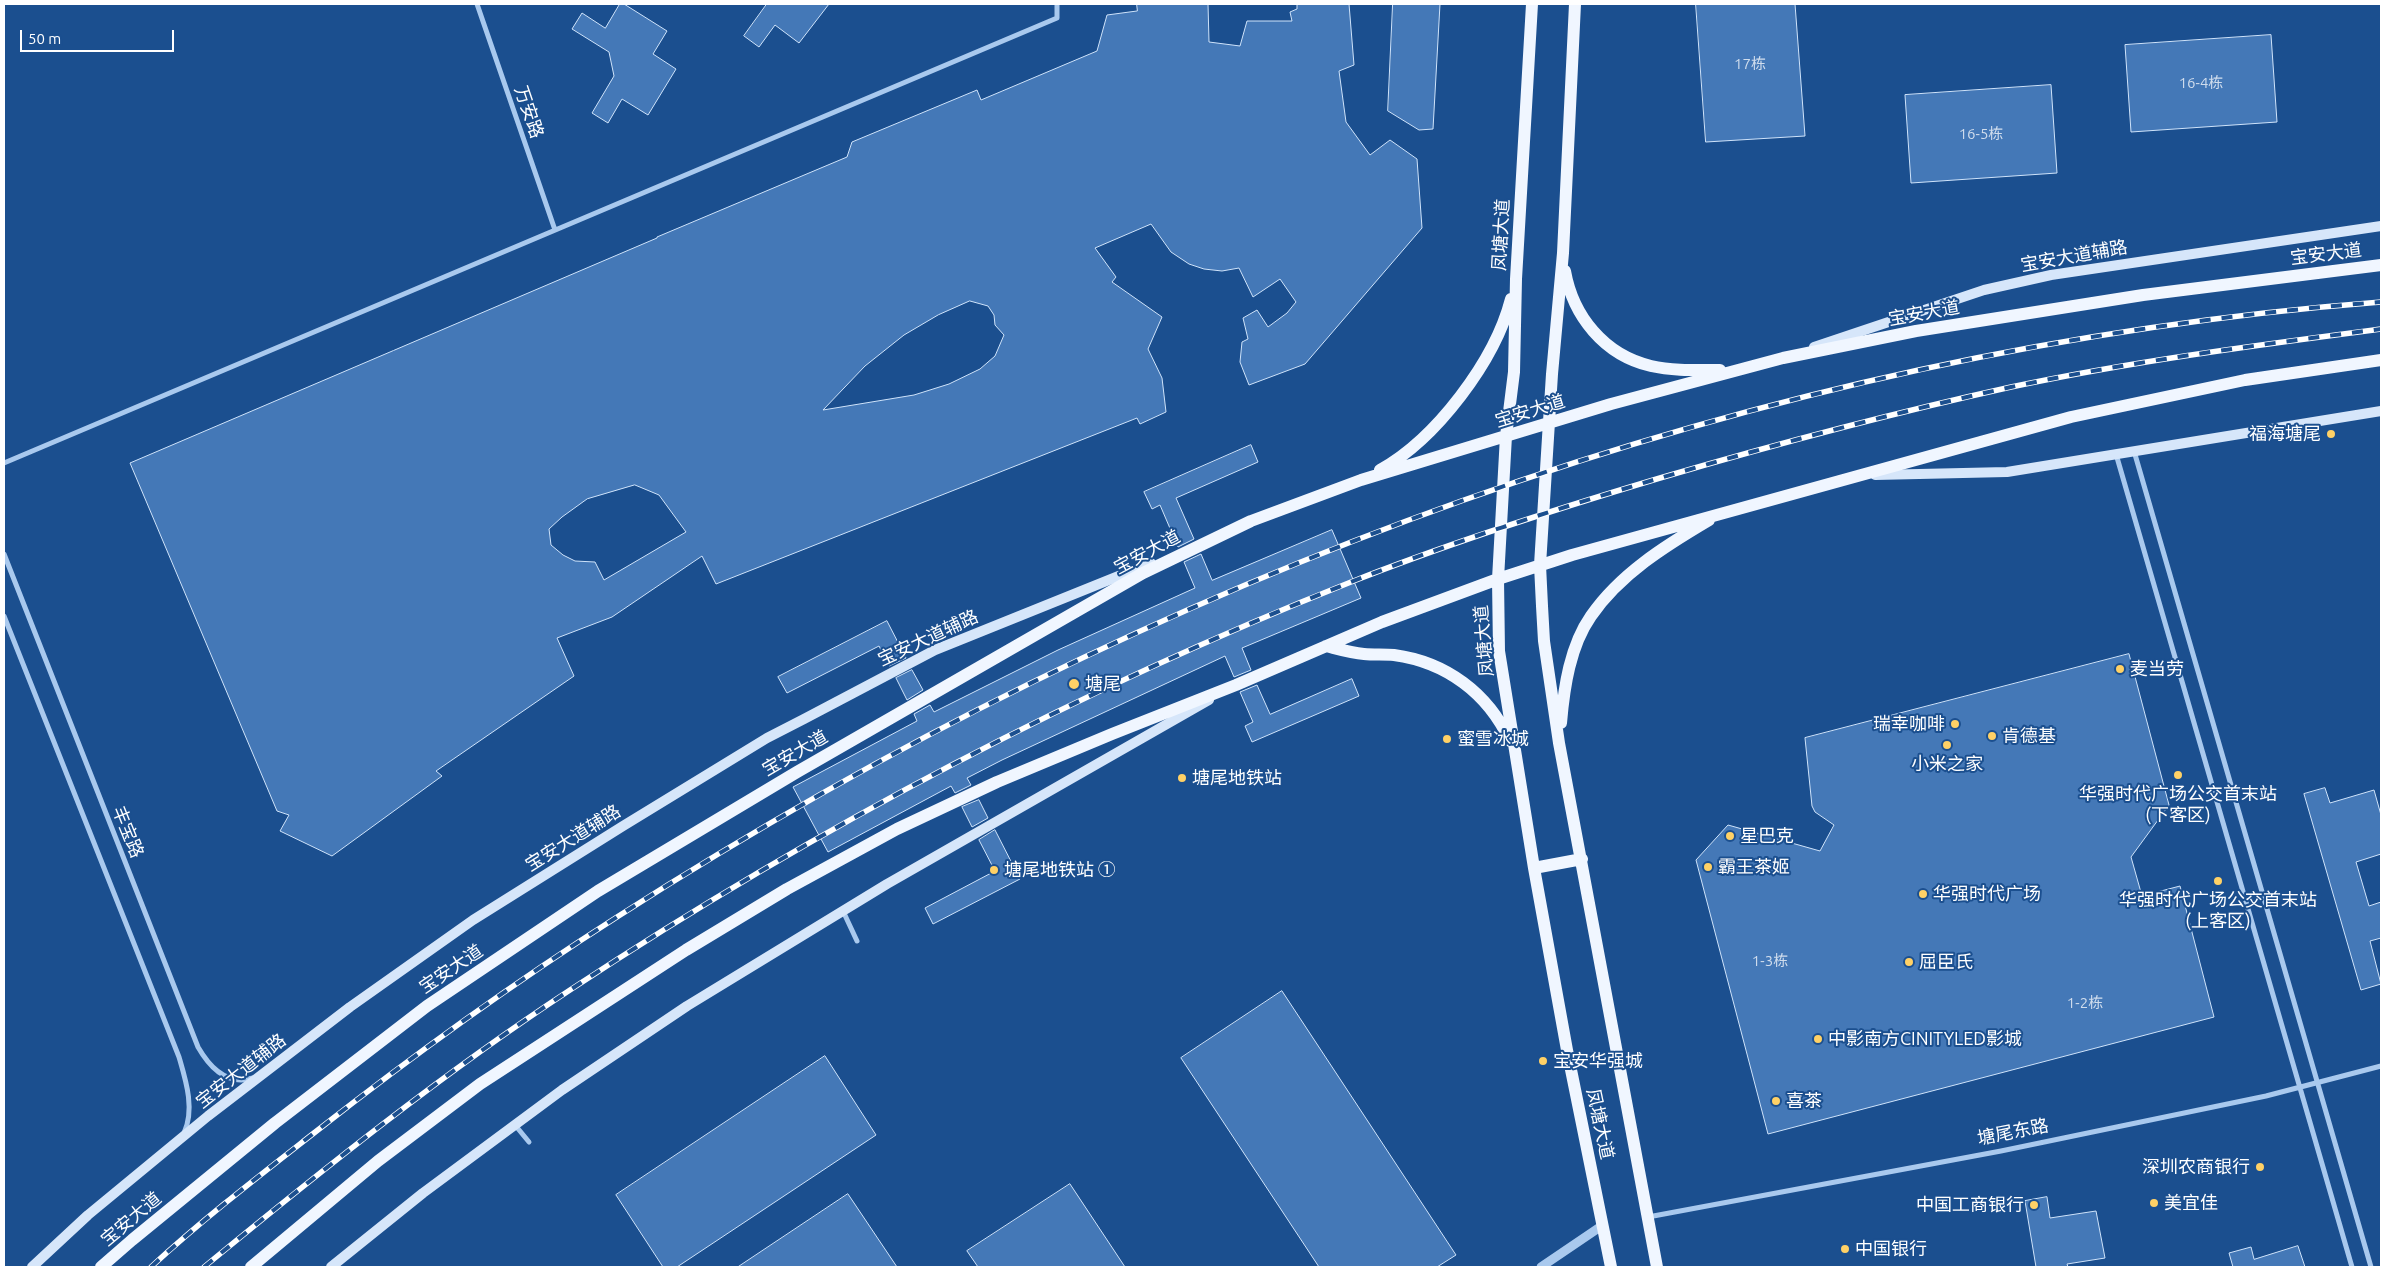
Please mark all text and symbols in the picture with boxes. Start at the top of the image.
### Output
scale bar [22,20,176,52]
text: 50 m [28,30,61,47]
house number: 17栋 [1734,55,1766,73]
house number: 16-4栋 [2179,74,2223,92]
street label: 万安路 [510,83,548,141]
house number: 16-5栋 [1959,125,2003,143]
street label: 凤塘大道 [1488,198,1514,272]
street label: 宝安大道辅路 [2019,236,2129,276]
street label: 宝安大道 [2289,239,2363,269]
street label: 宝安大道 [1887,296,1961,330]
street label: 宝安大道 [1492,390,1568,432]
place label: 福海塘尾 [2249,423,2321,445]
marker: 福海塘尾 [2325,428,2337,440]
street label: 宝安大道 [1110,526,1184,578]
street label: 凤塘大道 [1470,604,1498,678]
street label: 宝安大道辅路 [874,605,982,671]
place label: 麦当劳 [2130,658,2184,680]
marker: 麦当劳 [2114,663,2126,675]
place label: 塘尾 [1085,673,1121,695]
marker: 塘尾 [1067,677,1081,691]
place label: 瑞幸咖啡 [1873,713,1945,735]
marker: 瑞幸咖啡 [1949,718,1961,730]
place label: 肯德基 [2002,725,2056,747]
street label: 宝安大道 [758,726,832,780]
place label: 蜜雪冰城 [1457,728,1529,750]
marker: 肯德基 [1986,730,1998,742]
marker: 蜜雪冰城 [1441,733,1453,745]
marker: 小米之家 [1941,739,1953,751]
place label: 小米之家 [1911,753,1983,775]
place label: 塘尾地铁站 [1192,767,1282,789]
marker: 华强时代广场公交首末站 (下客区) [2172,769,2184,781]
marker: 塘尾地铁站 [1176,772,1188,784]
place label: 华强时代广场公交首末站 (下客区) [2079,783,2277,826]
street label: 宝安大道辅路 [521,800,625,876]
street label: 丰宝路 [108,803,148,861]
place label: 星巴克 [1740,825,1794,847]
marker: 星巴克 [1724,830,1736,842]
place label: 霸王茶姬 [1718,856,1790,878]
place label: 塘尾地铁站 ① [1004,859,1116,881]
marker: 霸王茶姬 [1702,861,1714,873]
marker: 塘尾地铁站 ① [988,864,1000,876]
marker: 华强时代广场公交首末站 (上客区) [2212,875,2224,887]
place label: 华强时代广场 [1933,883,2041,905]
marker: 华强时代广场 [1917,888,1929,900]
place label: 华强时代广场公交首末站 (上客区) [2119,889,2317,932]
street label: 宝安大道 [415,940,487,998]
place label: 屈臣氏 [1919,951,1973,973]
house number: 1-3栋 [1752,952,1788,970]
marker: 屈臣氏 [1903,956,1915,968]
house number: 1-2栋 [2067,994,2103,1012]
place label: 中影南方CINITYLED影城 [1828,1028,2022,1050]
street label: 宝安大道辅路 [192,1029,290,1113]
marker: 中影南方CINITYLED影城 [1812,1033,1824,1045]
place label: 宝安华强城 [1553,1050,1643,1072]
marker: 宝安华强城 [1537,1055,1549,1067]
street label: 凤塘大道 [1582,1087,1618,1161]
place label: 喜茶 [1786,1090,1822,1112]
marker: 喜茶 [1770,1095,1782,1107]
street label: 塘尾东路 [1976,1115,2050,1149]
place label: 深圳农商银行 [2142,1156,2250,1178]
marker: 深圳农商银行 [2254,1161,2266,1173]
street label: 宝安大道 [96,1188,166,1250]
place label: 美宜佳 [2164,1192,2218,1214]
place label: 中国工商银行 [1916,1194,2024,1216]
marker: 美宜佳 [2148,1197,2160,1209]
marker: 中国工商银行 [2028,1199,2040,1211]
place label: 中国银行 [1855,1238,1927,1260]
marker: 中国银行 [1839,1243,1851,1255]

